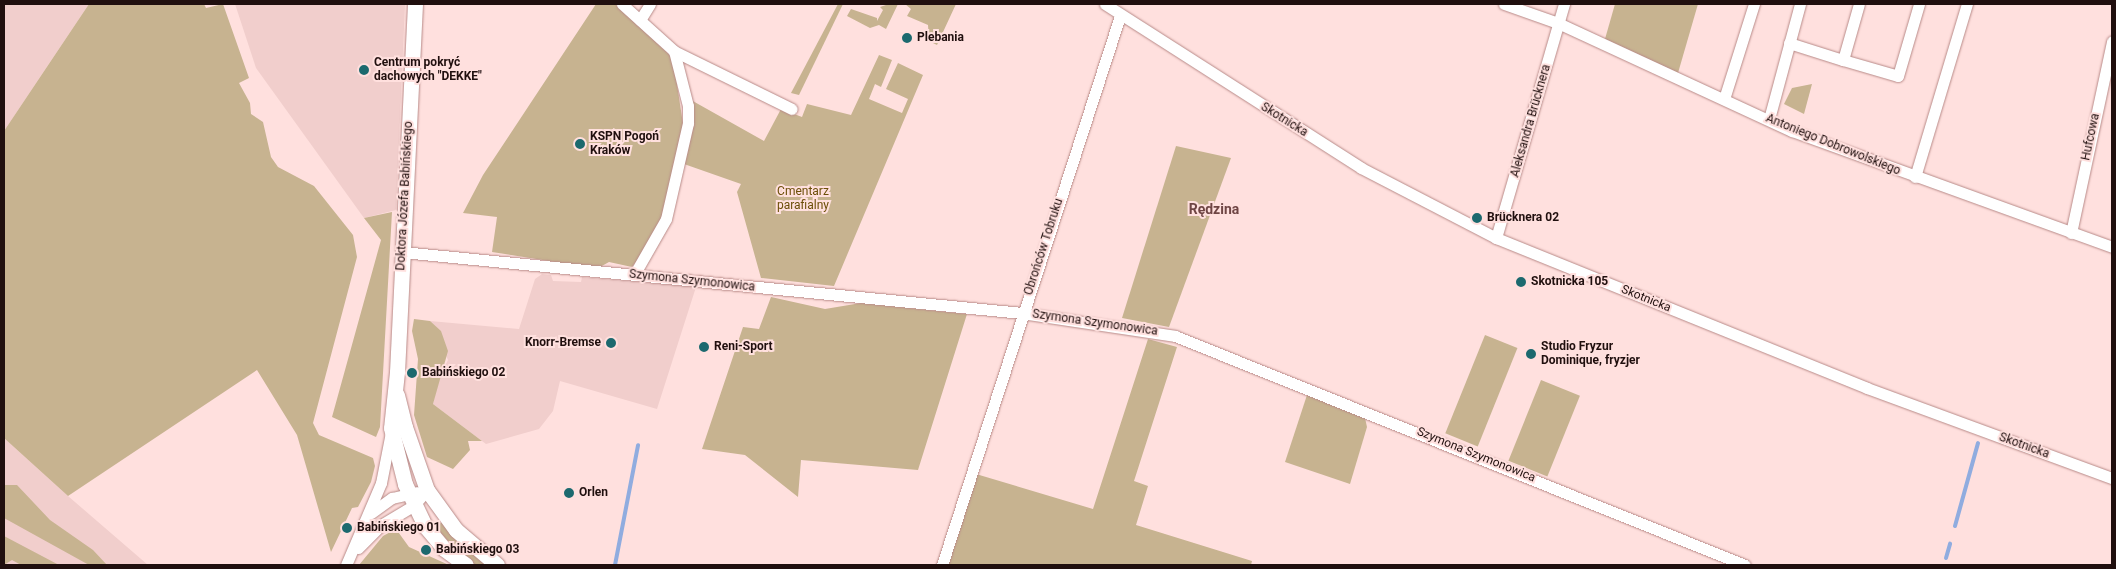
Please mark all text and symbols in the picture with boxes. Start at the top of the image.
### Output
place label: Plebania [917,31,964,45]
marker: Plebania [901,32,913,44]
place label: Centrum pokryć dachowych "DEKKE" [374,56,482,84]
street label: Aleksandra Brücknera [1508,63,1554,179]
marker: Centrum pokryć dachowych "DEKKE" [358,64,370,76]
street label: Skotnicka [1258,100,1310,140]
street label: Antoniego Dobrowolskiego [1764,111,1902,179]
street label: Hufcowa [2079,112,2103,162]
street label: Doktora Józefa Babińskiego [394,121,416,271]
place label: KSPN Pogoń Kraków [590,130,659,158]
marker: KSPN Pogoń Kraków [574,138,586,150]
park label: Cmentarz parafialny [777,185,829,213]
street label: Obrońców Tobruku [1022,197,1066,297]
district label: Rędzina [1189,201,1239,217]
place label: Brücknera 02 [1487,211,1559,225]
marker: Brücknera 02 [1471,212,1483,224]
street label: Szymona Szymonowica [628,267,756,295]
place label: Skotnicka 105 [1531,275,1608,289]
marker: Skotnicka 105 [1515,276,1527,288]
street label: Skotnicka [1619,283,1673,315]
street label: Szymona Szymonowica [1031,307,1159,339]
place label: Knorr-Bremse [525,336,601,350]
marker: Knorr-Bremse [605,337,617,349]
place label: Reni-Sport [714,340,772,354]
place label: Studio Fryzur Dominique, fryzjer [1541,340,1640,368]
marker: Reni-Sport [698,341,710,353]
marker: Studio Fryzur Dominique, fryzjer [1525,348,1537,360]
place label: Babińskiego 02 [422,366,505,380]
marker: Babińskiego 02 [406,367,418,379]
street label: Szymona Szymonowica [1415,425,1537,485]
street label: Skotnicka [1997,430,2051,462]
place label: Orlen [579,486,608,500]
marker: Orlen [563,487,575,499]
place label: Babińskiego 01 [357,521,440,535]
marker: Babińskiego 01 [341,522,353,534]
place label: Babińskiego 03 [436,543,519,557]
marker: Babińskiego 03 [420,544,432,556]

